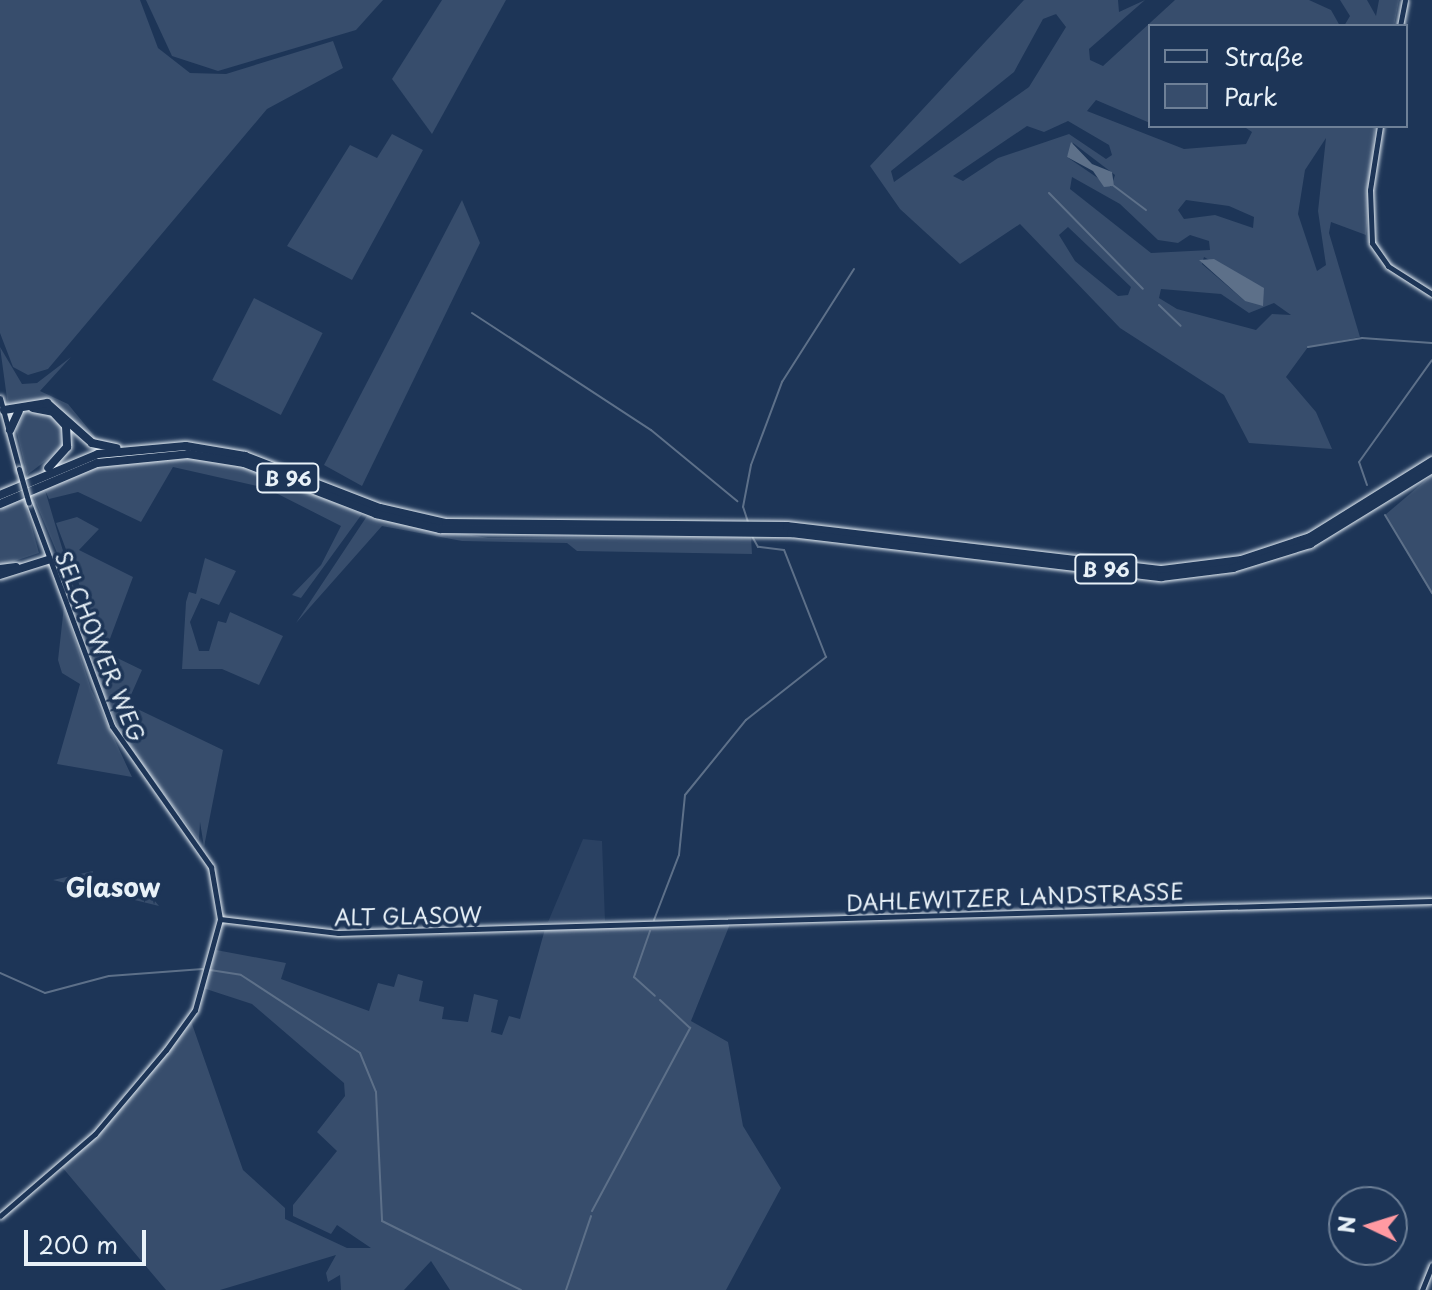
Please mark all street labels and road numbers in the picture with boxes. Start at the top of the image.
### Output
road number: B 96 [256,462,320,494]
street label: SELCHOWER WEG [51,547,151,745]
road number: B 96 [1074,553,1138,585]
street label: DAHLEWITZER LANDSTRASSE [846,877,1184,915]
street label: ALT GLASOW [333,900,483,930]

